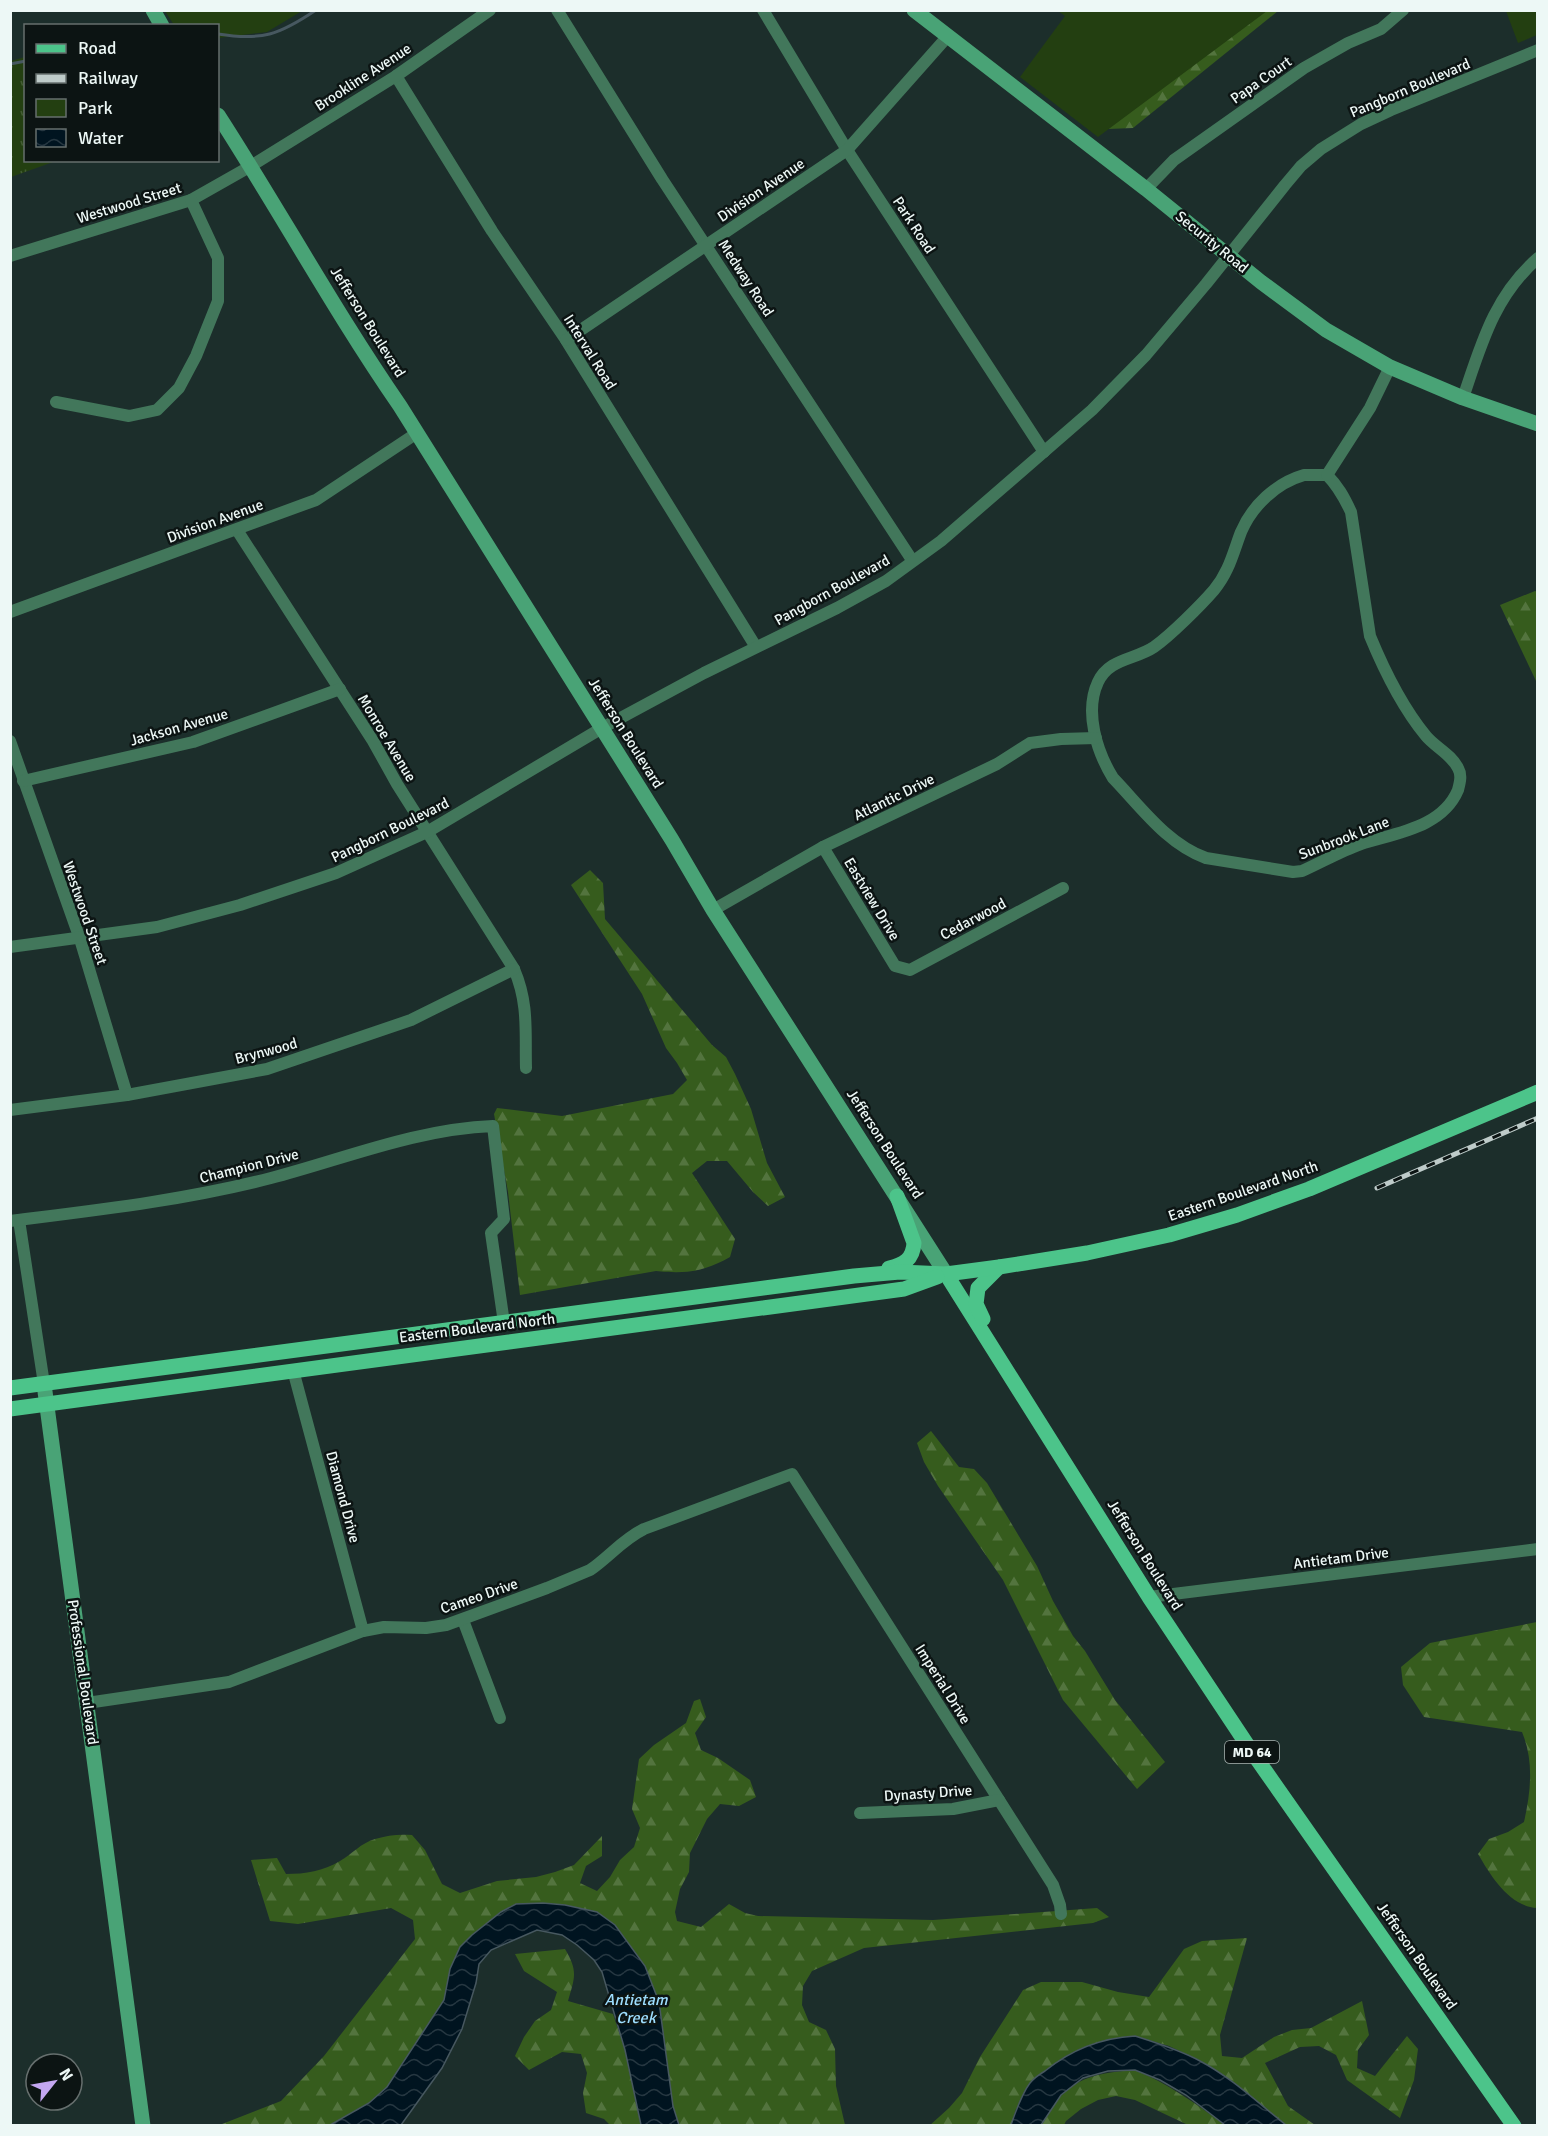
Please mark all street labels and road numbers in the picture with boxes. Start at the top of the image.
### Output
street label: Brookline Avenue [311,39,415,115]
street label: Papa Court [1227,52,1295,108]
street label: Pangborn Boulevard [1347,54,1473,121]
street label: Division Avenue [714,154,808,226]
street label: Westwood Street [75,179,183,227]
street label: Park Road [889,193,939,257]
street label: Security Road [1172,207,1252,277]
street label: Medway Road [714,236,778,320]
street label: Jefferson Boulevard [327,263,409,381]
street label: Interval Road [560,311,620,393]
street label: Division Avenue [164,495,266,547]
street label: Pangborn Boulevard [771,551,893,629]
street label: Jefferson Boulevard [585,674,667,792]
street label: Monroe Avenue [354,691,420,785]
street label: Jackson Avenue [128,704,230,750]
street label: Atlantic Drive [851,770,937,824]
street label: Pangborn Boulevard [328,794,452,866]
street label: Sunbrook Lane [1296,813,1392,863]
street label: Eastview Drive [840,854,904,944]
street label: Westwood Street [59,859,111,967]
street label: Cedarwood [937,894,1009,944]
street label: Brynwood [233,1034,299,1068]
street label: Jefferson Boulevard [843,1086,927,1202]
street label: Champion Drive [198,1145,300,1187]
street label: Eastern Boulevard North [1166,1157,1320,1225]
street label: Eastern Boulevard North [398,1309,556,1347]
street label: Diamond Drive [322,1449,364,1545]
street label: Jefferson Boulevard [1104,1496,1186,1614]
street label: Antietam Drive [1292,1543,1390,1573]
street label: Cameo Drive [438,1574,520,1618]
street label: Professional Boulevard [64,1598,102,1746]
street label: Imperial Drive [911,1641,975,1727]
road number: MD 64 [1225,1741,1279,1763]
street label: Dynasty Drive [883,1781,973,1805]
street label: Jefferson Boulevard [1373,1899,1461,2013]

